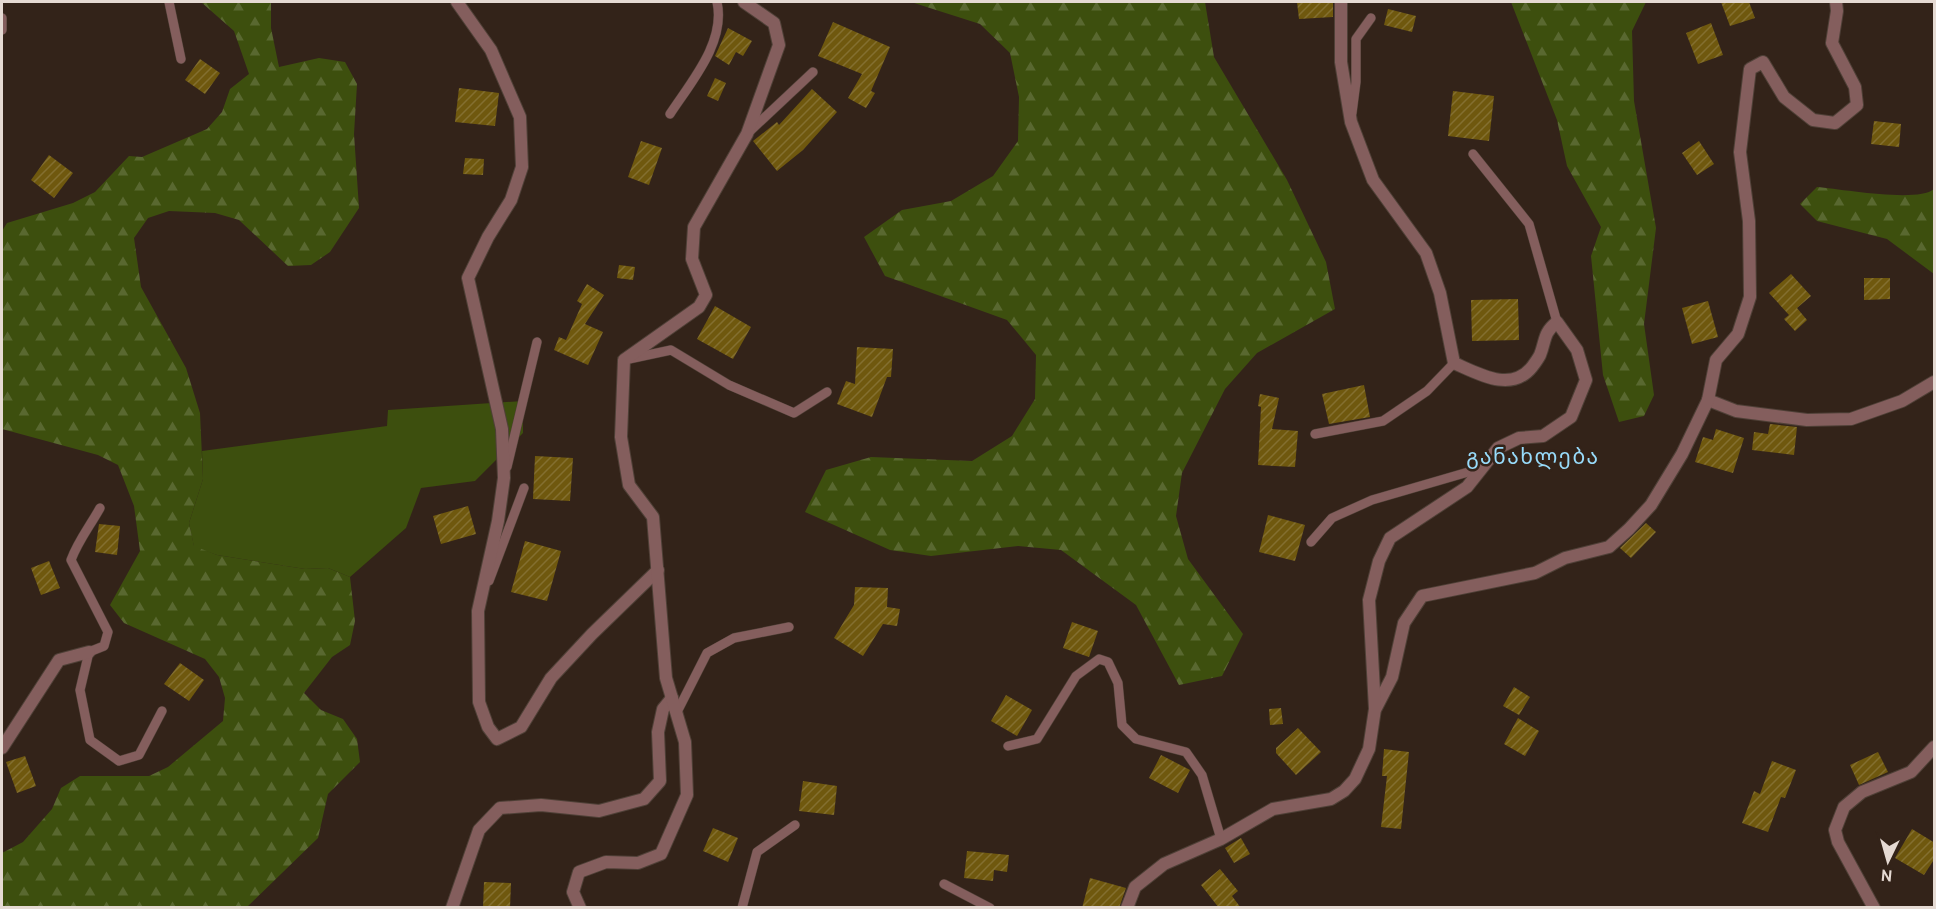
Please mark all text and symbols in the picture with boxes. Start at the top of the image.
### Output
district label: განახლება [1466,444,1600,470]
north arrow [1858,831,1918,891]
text: N [1880,865,1893,885]

